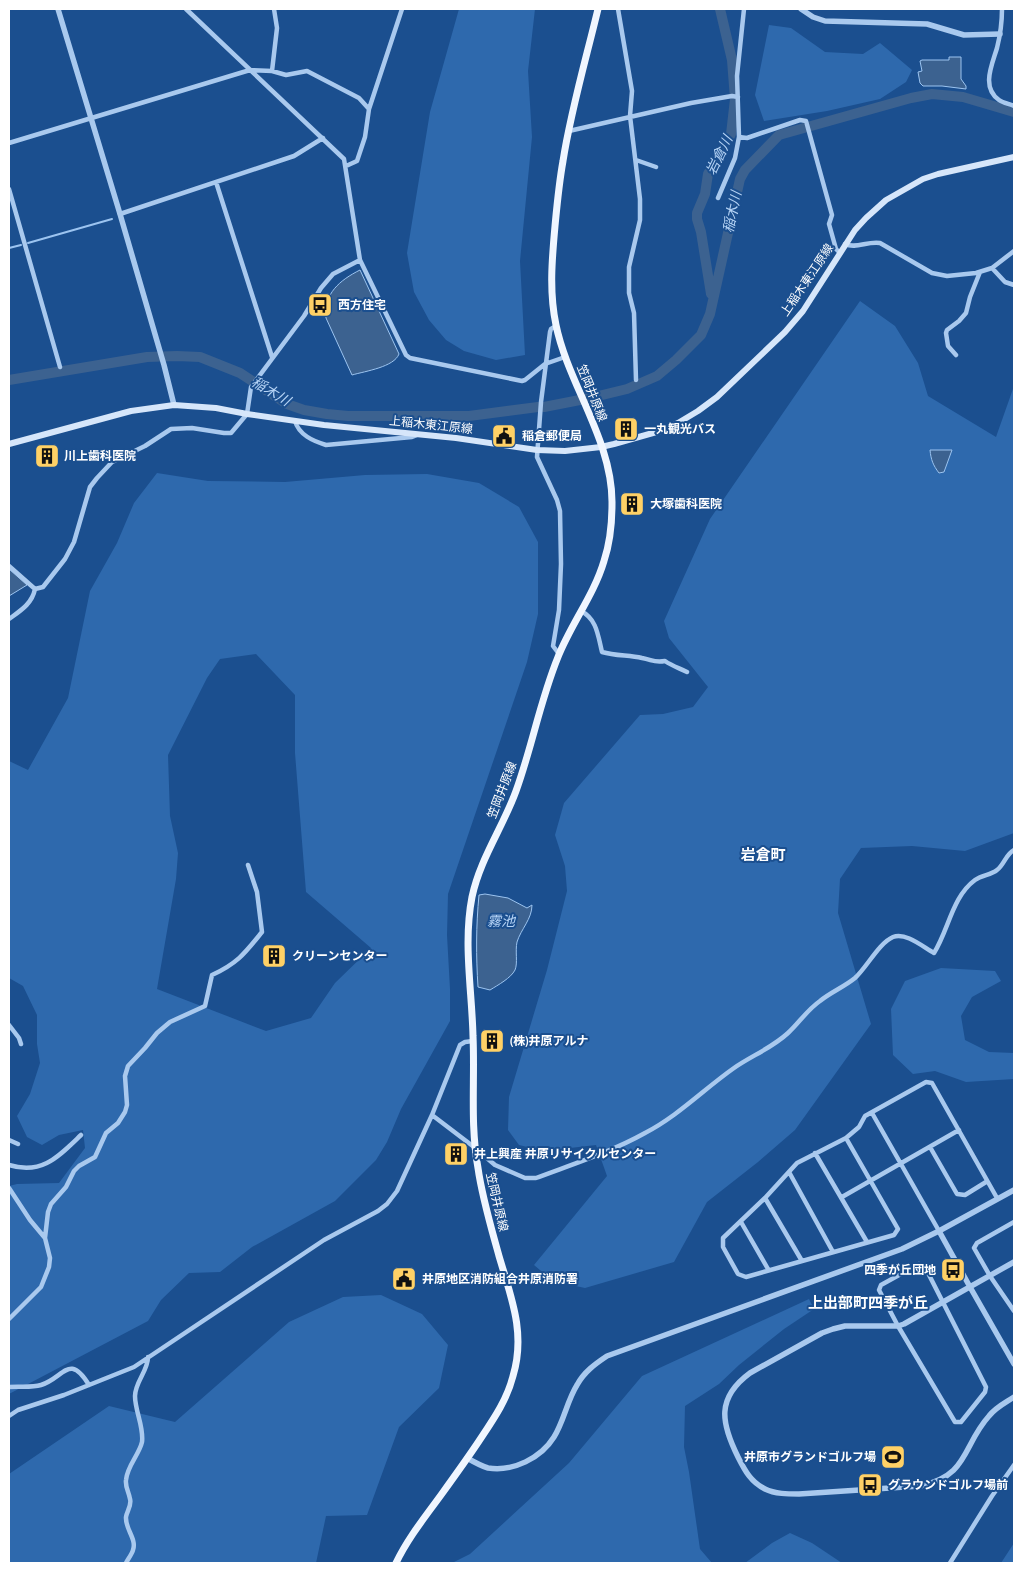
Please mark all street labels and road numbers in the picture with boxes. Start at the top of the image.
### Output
street label: 上稲木東江原線 [777,241,837,319]
street label: 笠岡井原線 [573,362,611,424]
street label: 上稲木東江原線 [388,413,474,437]
street label: 笠岡井原線 [484,759,520,821]
street label: 笠岡井原線 [482,1171,512,1233]

